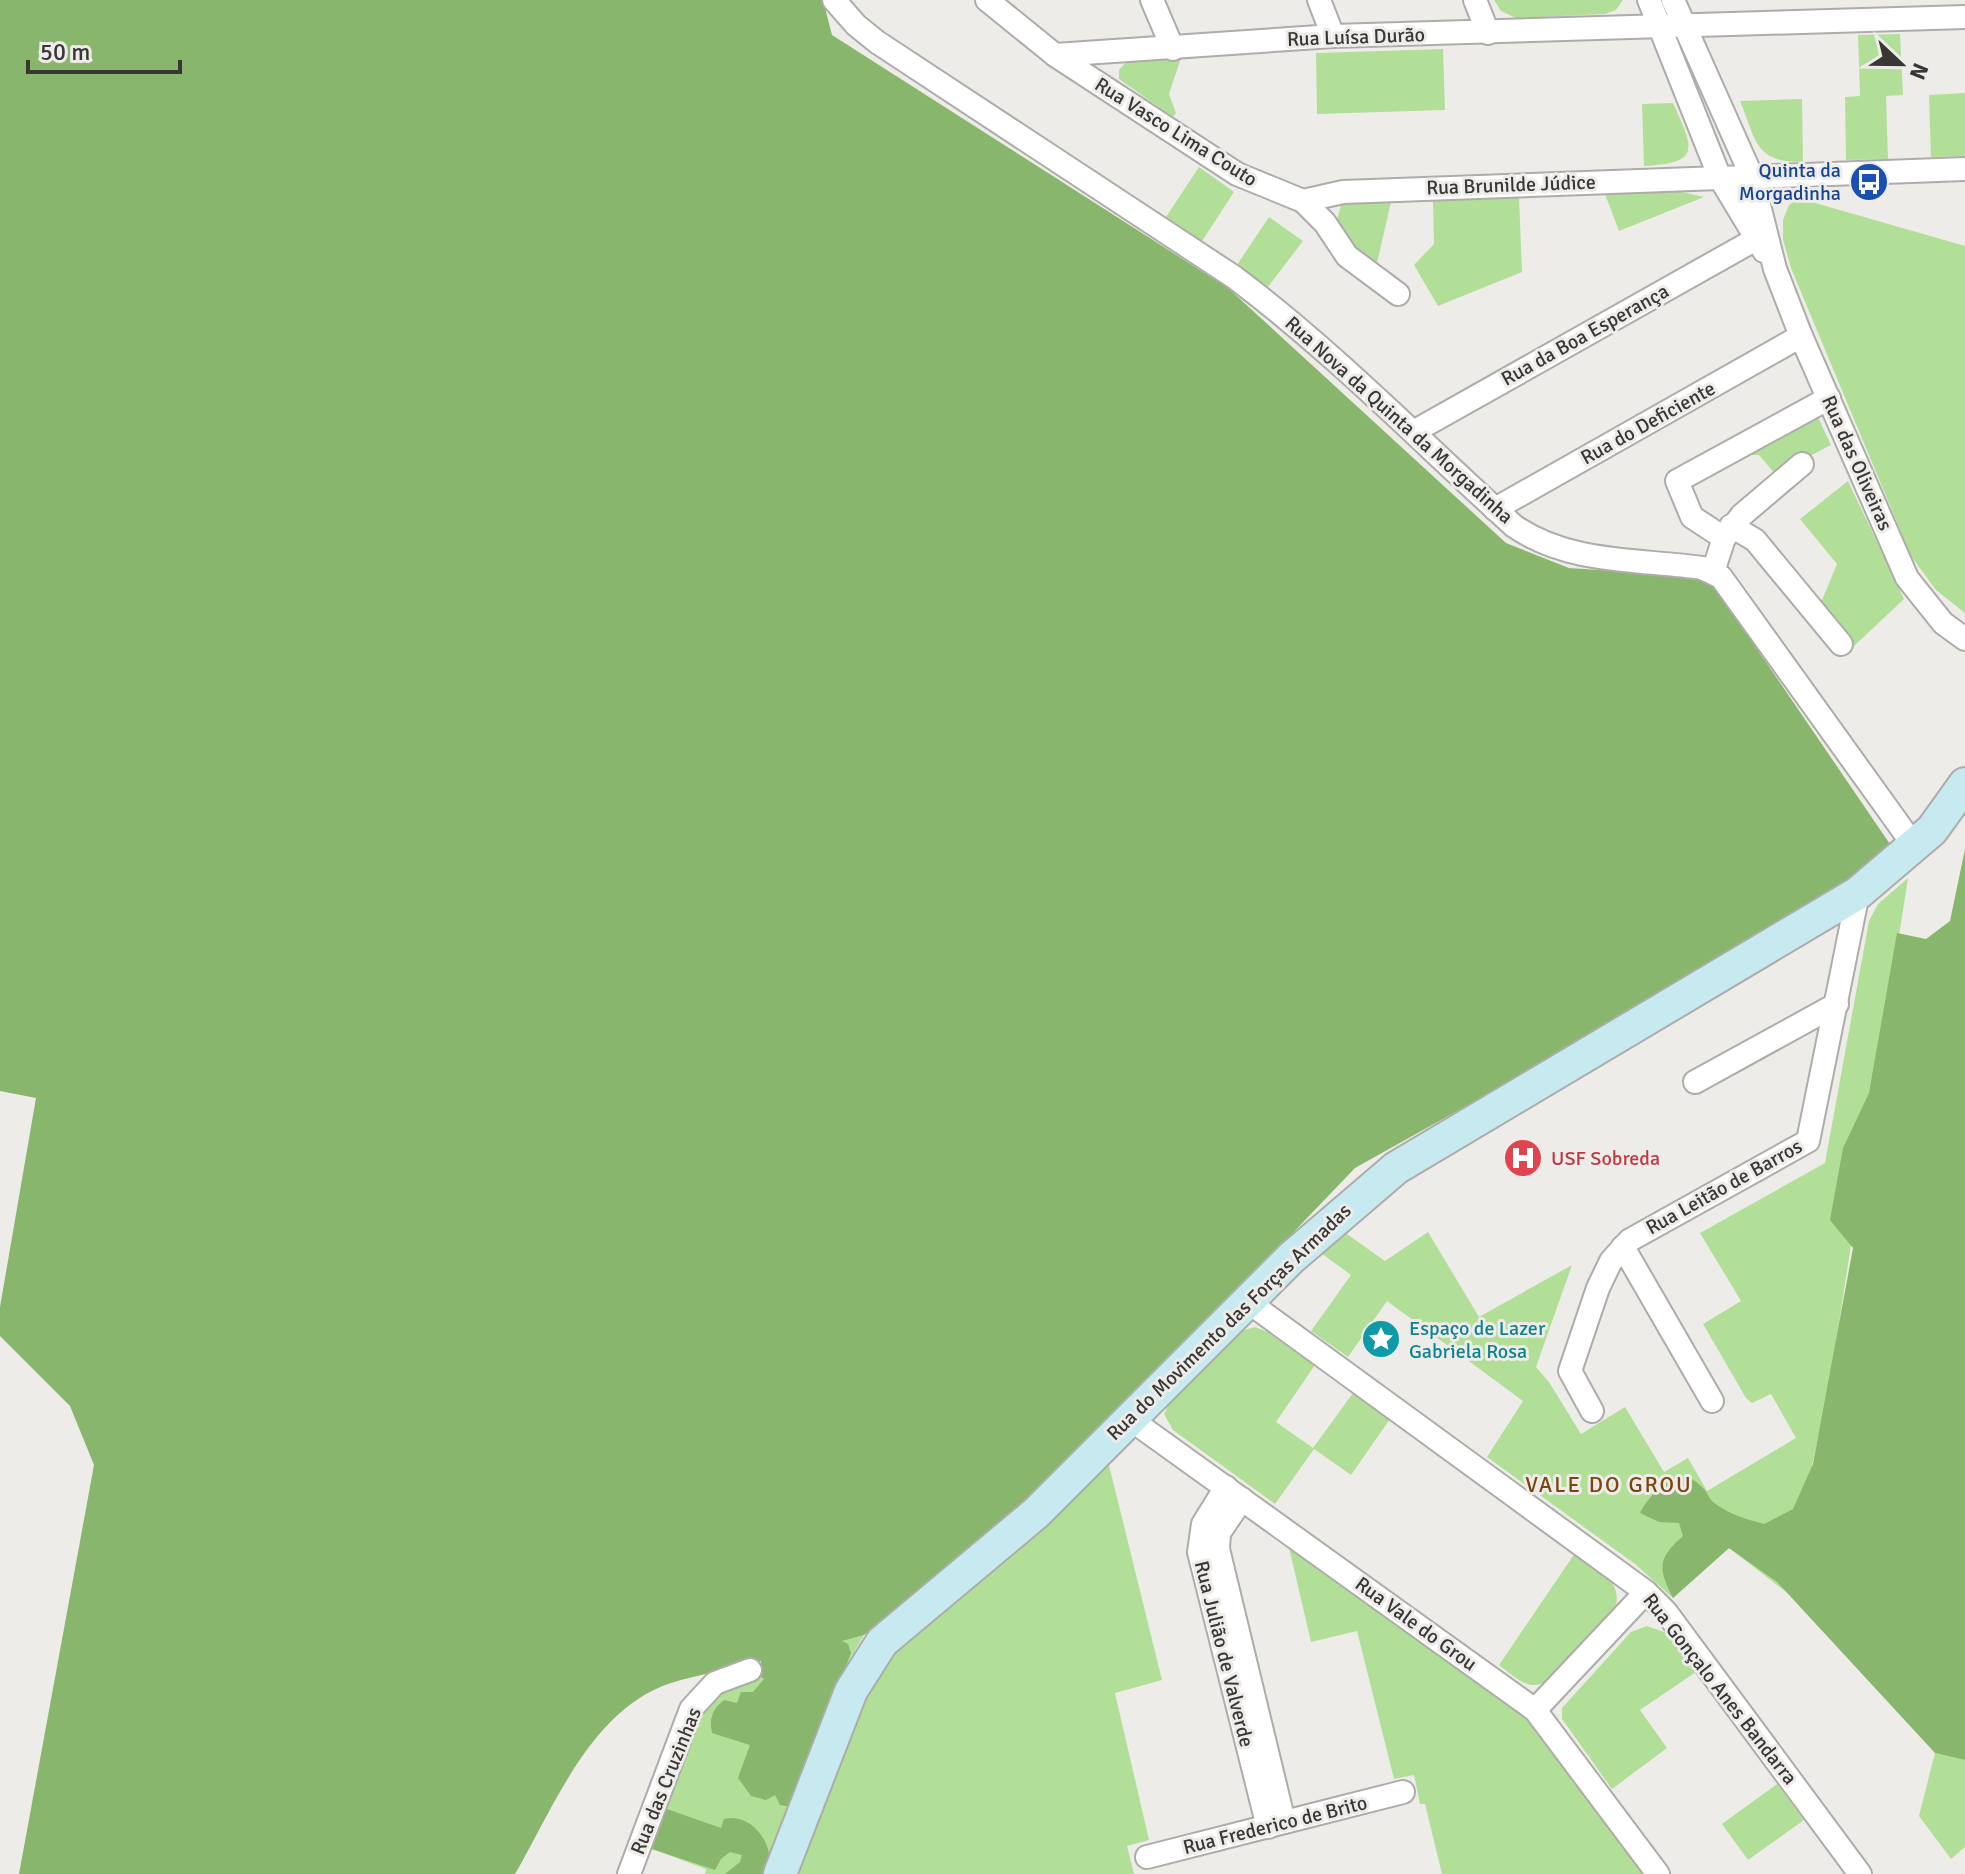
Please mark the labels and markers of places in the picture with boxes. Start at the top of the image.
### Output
place label: Quinta da Morgadinha [1739,158,1841,206]
bus stop icon: Quinta da Morgadinha [1848,161,1890,203]
hospital icon: USF Sobreda [1502,1137,1544,1179]
place label: USF Sobreda [1551,1146,1660,1171]
place label: Espaço de Lazer Gabriela Rosa [1409,1316,1546,1364]
place icon: Espaço de Lazer Gabriela Rosa [1360,1318,1402,1360]

